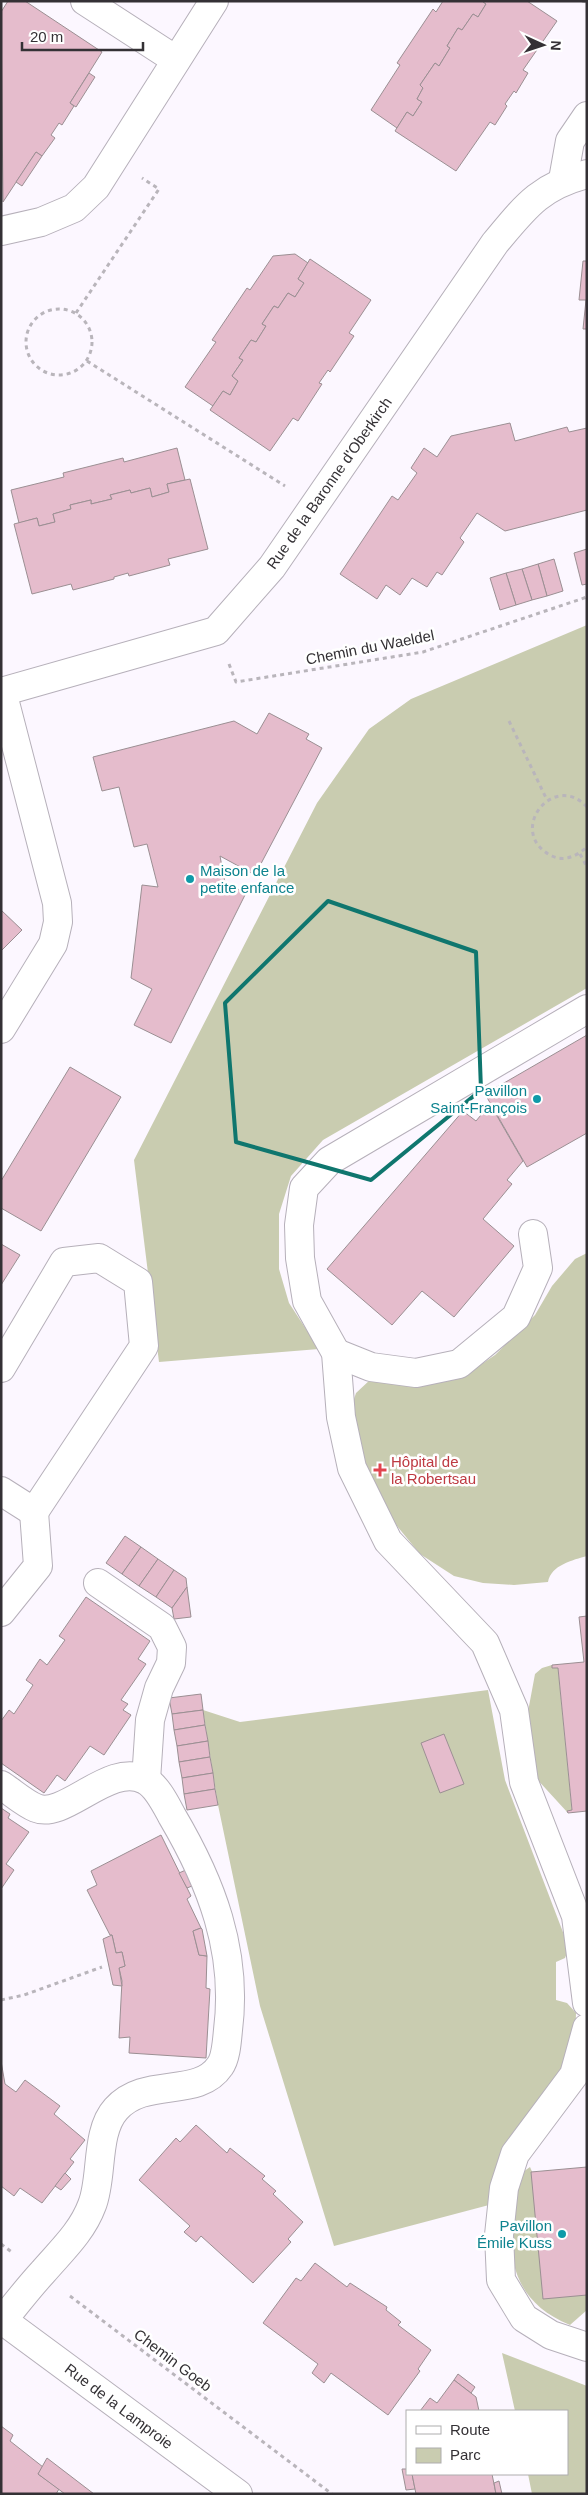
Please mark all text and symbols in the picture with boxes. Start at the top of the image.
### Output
scale bar [22,20,144,52]
north arrow [518,20,568,70]
text: 20 m [30,28,63,45]
text: N [548,40,564,51]
street label: Rue de la Baronne d'Oberkirch [263,394,395,572]
street label: Chemin du Waeldel [304,626,436,668]
place label: Maison de la petite enfance [200,862,294,896]
marker: Maison de la petite enfance [184,873,196,885]
place label: Pavillon Saint-François [430,1082,527,1116]
marker: Pavillon Saint-François [531,1093,543,1105]
place label: Hôpital de la Robertsau [391,1453,476,1487]
marker: Hôpital de la Robertsau [373,1463,387,1477]
place label: Pavillon Émile Kuss [477,2217,552,2251]
marker: Pavillon Émile Kuss [556,2228,568,2240]
street label: Chemin Goeb [131,2325,215,2395]
street label: Rue de la Lamproie [62,2360,176,2452]
legend [406,2410,568,2475]
text: Route [450,2421,490,2438]
text: Parc [450,2446,481,2463]

